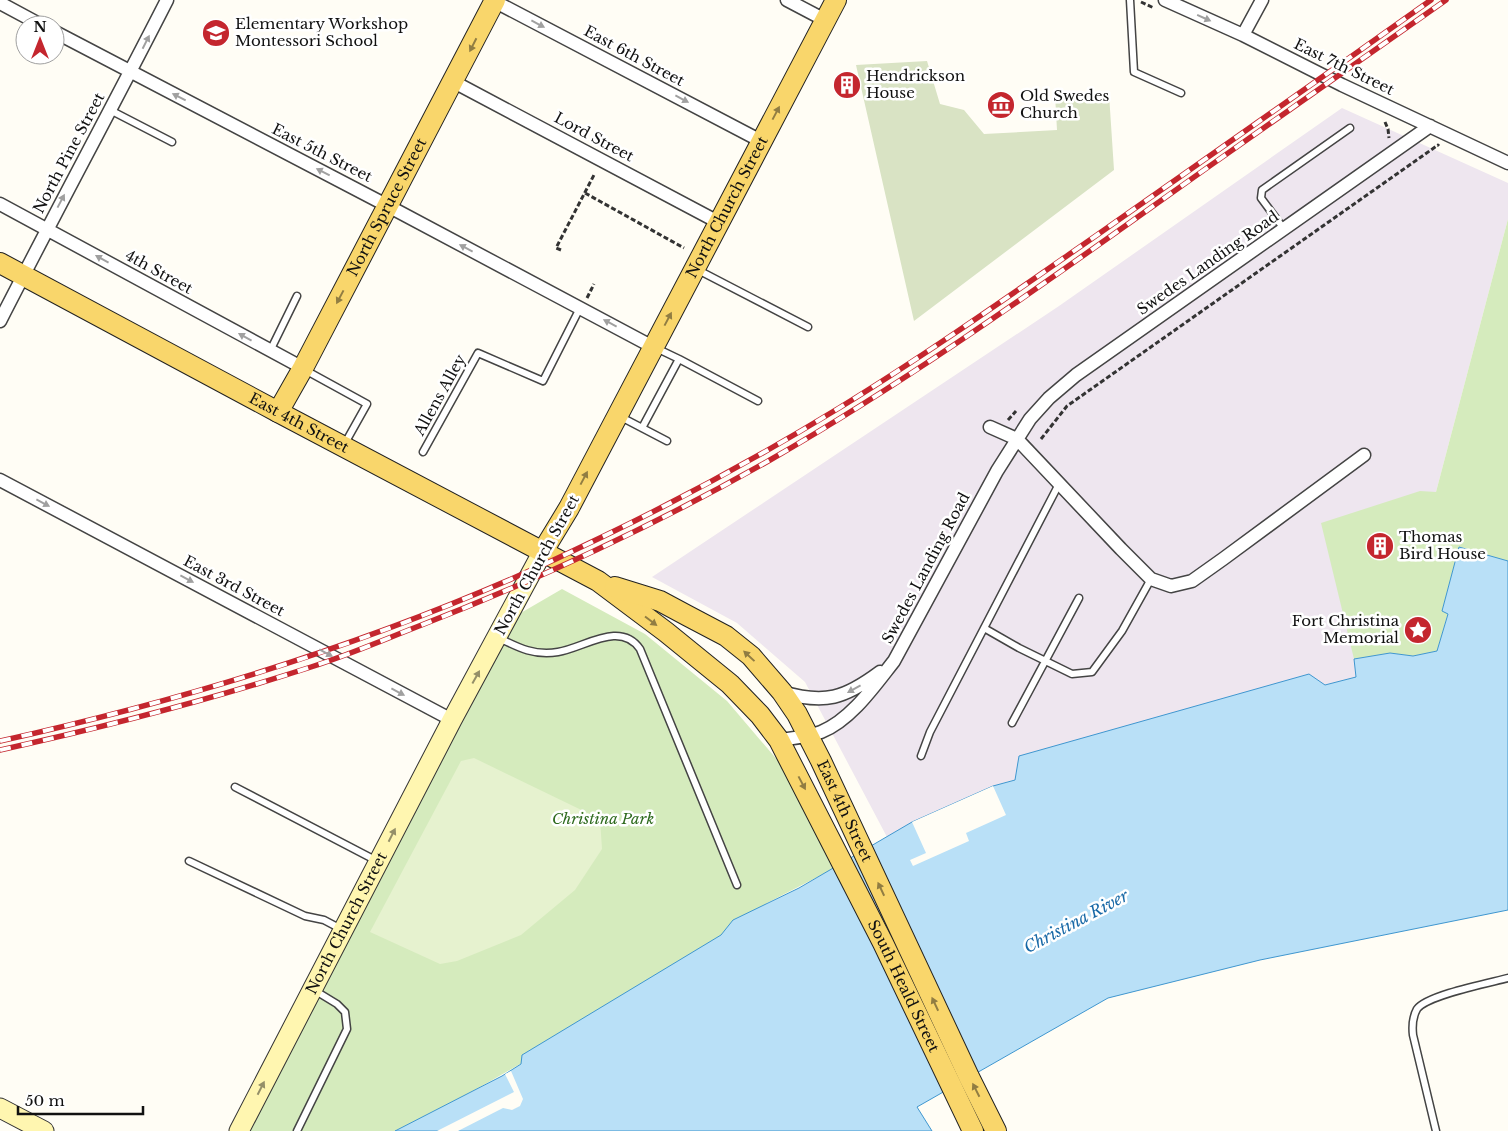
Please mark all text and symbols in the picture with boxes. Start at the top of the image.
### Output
place label: Elementary Workshop Montessori School [235,14,408,50]
one-way arrow [1197,14,1211,22]
north arrow [15,15,65,65]
text: N [33,18,47,36]
school or university icon: Elementary Workshop Montessori School [201,18,231,48]
one-way arrow [531,20,545,28]
street label: East 6th Street [581,21,688,90]
street label: East 7th Street [1291,34,1398,99]
one-way arrow [142,35,150,49]
one-way arrow [469,38,477,52]
place label: Hendrickson House [866,66,965,102]
building icon: Hendrickson House [832,70,862,100]
place label: Old Swedes Church [1020,86,1110,122]
street label: North Pine Street [29,89,109,216]
museum icon: Old Swedes Church [986,90,1016,120]
one-way arrow [172,93,186,101]
one-way arrow [675,95,689,103]
one-way arrow [772,106,780,120]
street label: Lord Street [551,108,638,166]
street label: East 5th Street [269,119,376,186]
street label: North Church Street [682,133,772,281]
street label: North Spruce Street [343,134,431,279]
one-way arrow [316,168,330,176]
one-way arrow [57,193,65,208]
street label: Swedes Landing Road [1133,206,1282,319]
one-way arrow [459,244,474,252]
street label: 4th Street [122,245,197,298]
one-way arrow [95,255,109,263]
one-way arrow [336,290,344,304]
one-way arrow [664,311,672,326]
one-way arrow [604,319,617,328]
one-way arrow [238,333,252,341]
street label: Allens Alley [409,350,470,440]
street label: East 4th Street [246,388,353,457]
one-way arrow [580,471,588,485]
street label: Swedes Landing Road [878,489,974,647]
street label: North Church Street [490,491,583,638]
one-way arrow [36,499,50,507]
place label: Thomas Bird House [1399,527,1486,563]
building icon: Thomas Bird House [1365,531,1395,561]
street label: East 3rd Street [180,551,288,620]
one-way arrow [179,575,194,583]
place label: Fort Christina Memorial [1292,611,1400,647]
one-way arrow [644,615,657,626]
place icon: Fort Christina Memorial [1403,615,1433,645]
one-way arrow [319,649,333,657]
one-way arrow [744,650,756,662]
one-way arrow [471,671,480,684]
one-way arrow [847,685,861,693]
one-way arrow [391,687,405,696]
street label: East 4th Street [813,757,877,865]
one-way arrow [798,776,806,791]
park label: Christina Park [552,809,654,828]
one-way arrow [388,828,396,842]
street label: North Church Street [302,848,391,997]
one-way arrow [877,882,886,897]
water label: Christina River [1020,885,1132,957]
street label: South Heald Street [864,916,944,1055]
one-way arrow [931,997,939,1011]
one-way arrow [257,1081,265,1095]
one-way arrow [972,1083,980,1097]
scale bar [18,1084,142,1116]
text: 50 m [25,1091,65,1110]

